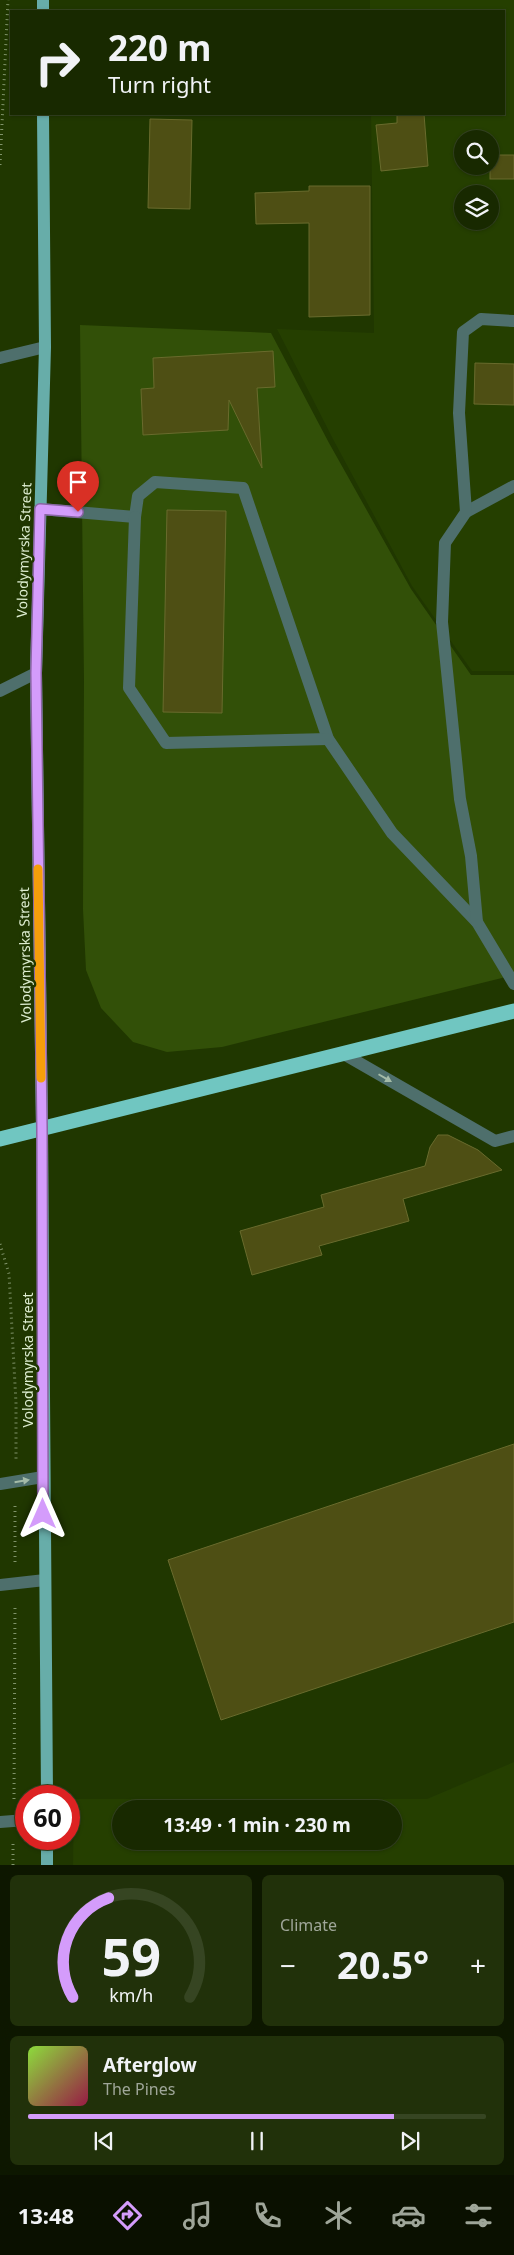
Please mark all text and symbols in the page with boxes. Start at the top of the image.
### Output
text: 220 m [108,24,211,71]
icon: right [25,30,90,95]
text: Turn right [108,69,211,99]
map controls [454,130,499,230]
button: search [454,130,499,175]
button: layers [454,185,499,230]
pin [57,461,99,512]
icon: arrive [64,468,92,496]
street label: Volodymyrska Street [12,482,35,618]
street label: Volodymyrska Street [14,887,35,1023]
one-way arrow [378,1073,391,1082]
street label: Volodymyrska Street [18,1292,37,1428]
one-way arrow [14,1476,30,1484]
position arrow [16,1487,68,1539]
speed limit sign: 60 [15,1785,80,1850]
text: 13:49 · 1 min · 230 m [163,1812,351,1838]
text: Climate [280,1914,337,1936]
text: 59 [101,1920,161,1991]
text: 20.5° [337,1938,429,1990]
text: − [280,1946,296,1984]
text: + [470,1946,486,1984]
text: km/h [109,1983,153,2007]
text: Afterglow [103,2052,197,2078]
text: The Pines [103,2078,175,2100]
icon: previous [90,2127,118,2155]
icon: pause [243,2127,271,2155]
icon: next [396,2127,424,2155]
icon: directions [110,2198,145,2233]
icon: music [180,2198,215,2233]
icon: phone [250,2198,285,2233]
icon: climate [321,2198,356,2233]
icon: car [391,2198,426,2233]
icon: filters [461,2198,496,2233]
text: 13:48 [18,2200,74,2230]

